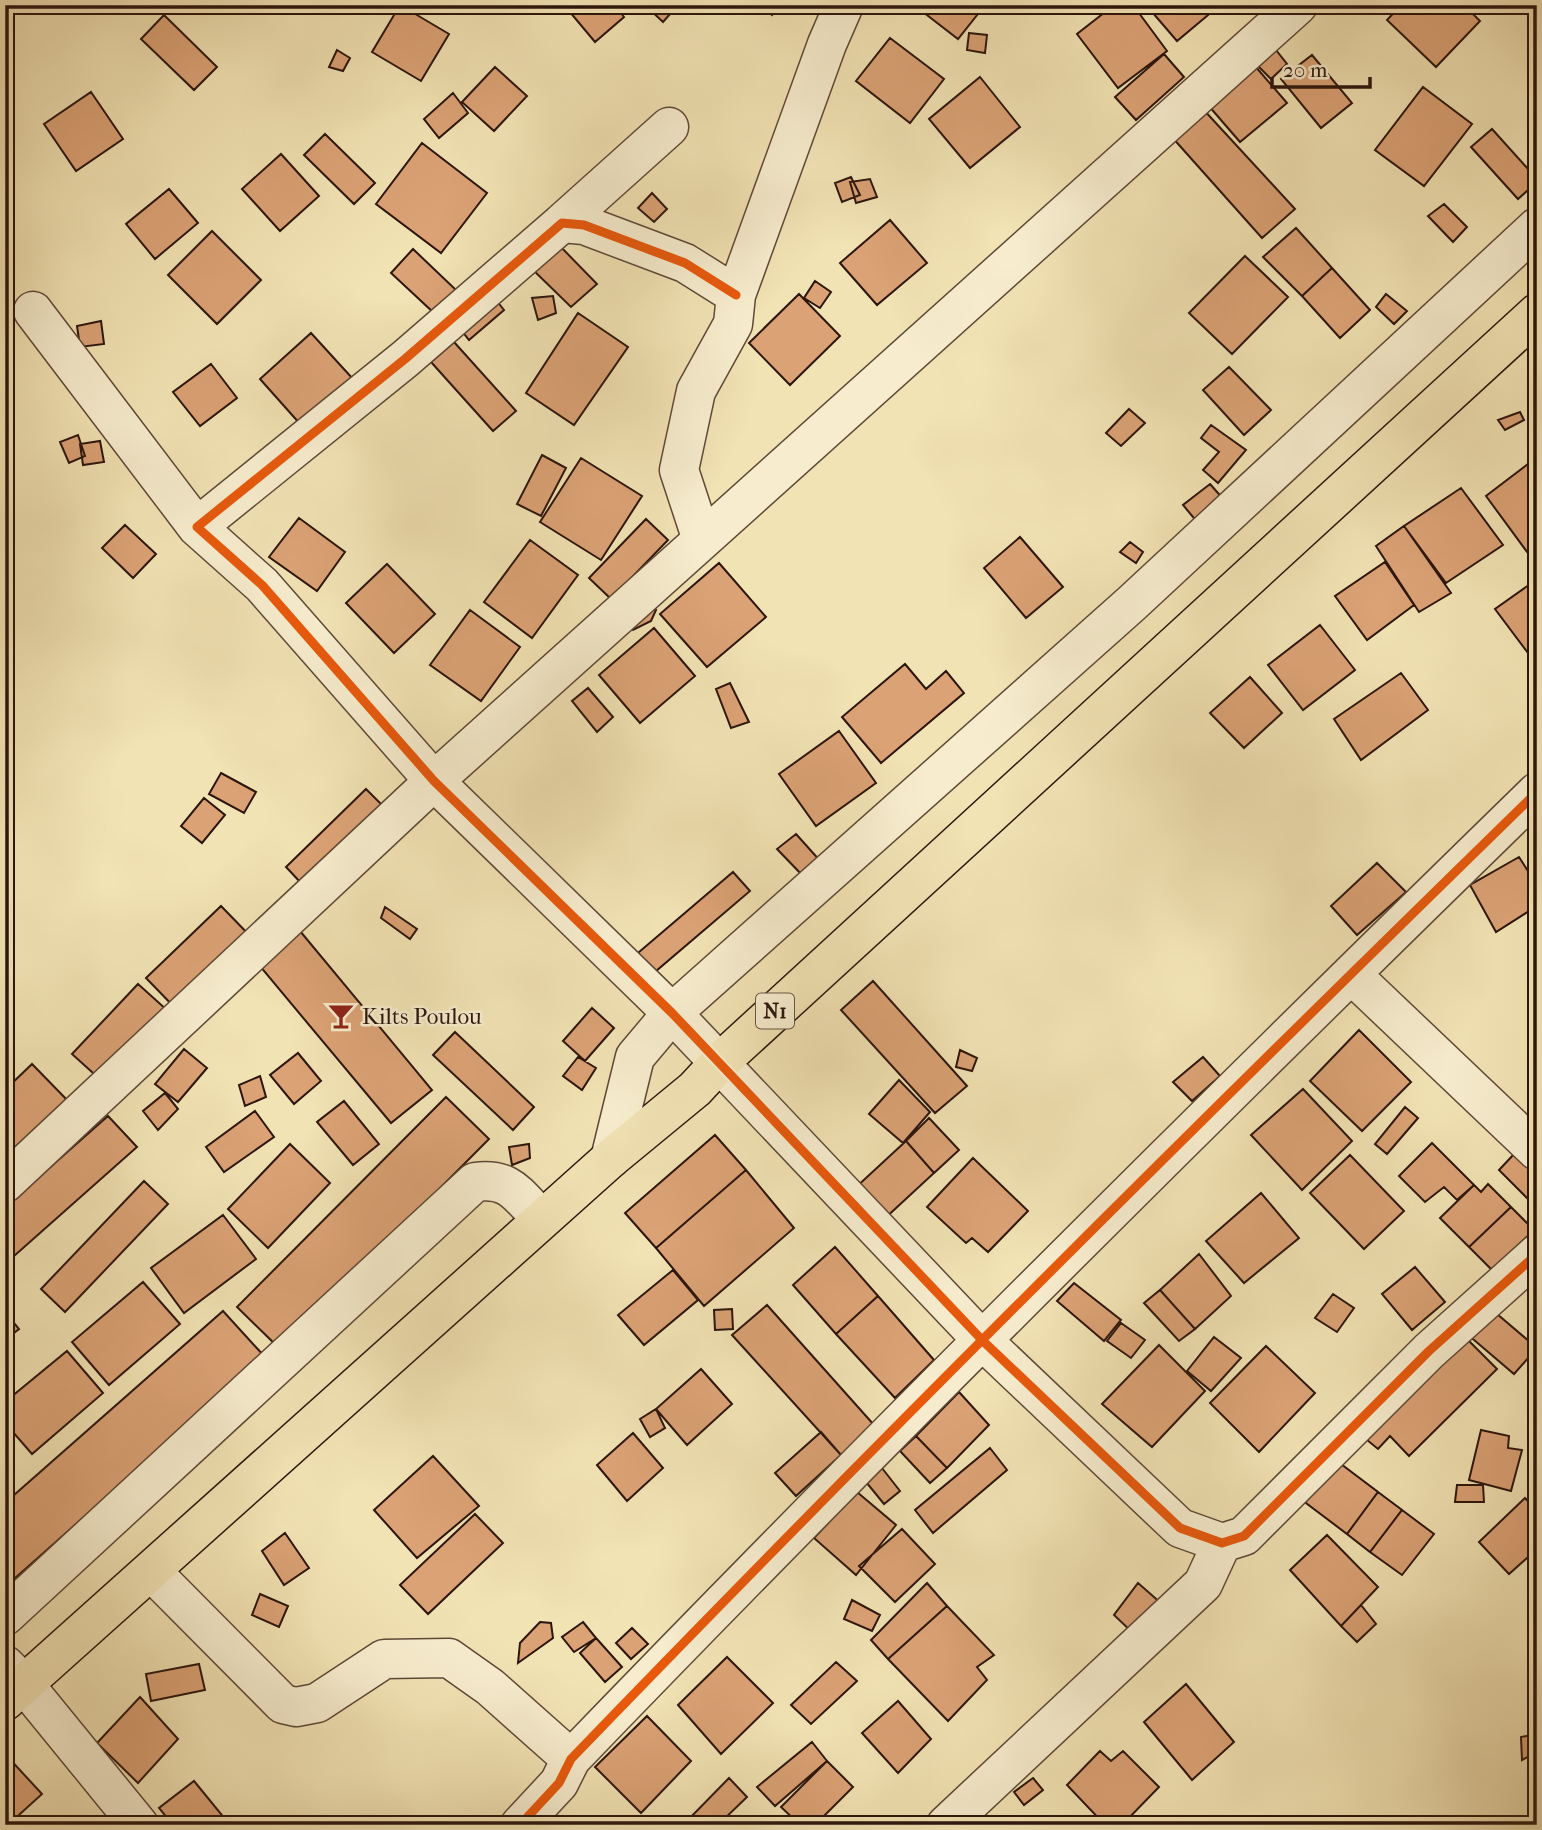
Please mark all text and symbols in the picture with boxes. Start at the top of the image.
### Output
scale bar [1272,46,1370,90]
text: 20 m [1283,58,1328,82]
road number: N1 [756,993,794,1028]
bar icon: Kilts Poulou [326,1001,356,1031]
place label: Kilts Poulou [362,1003,482,1030]

